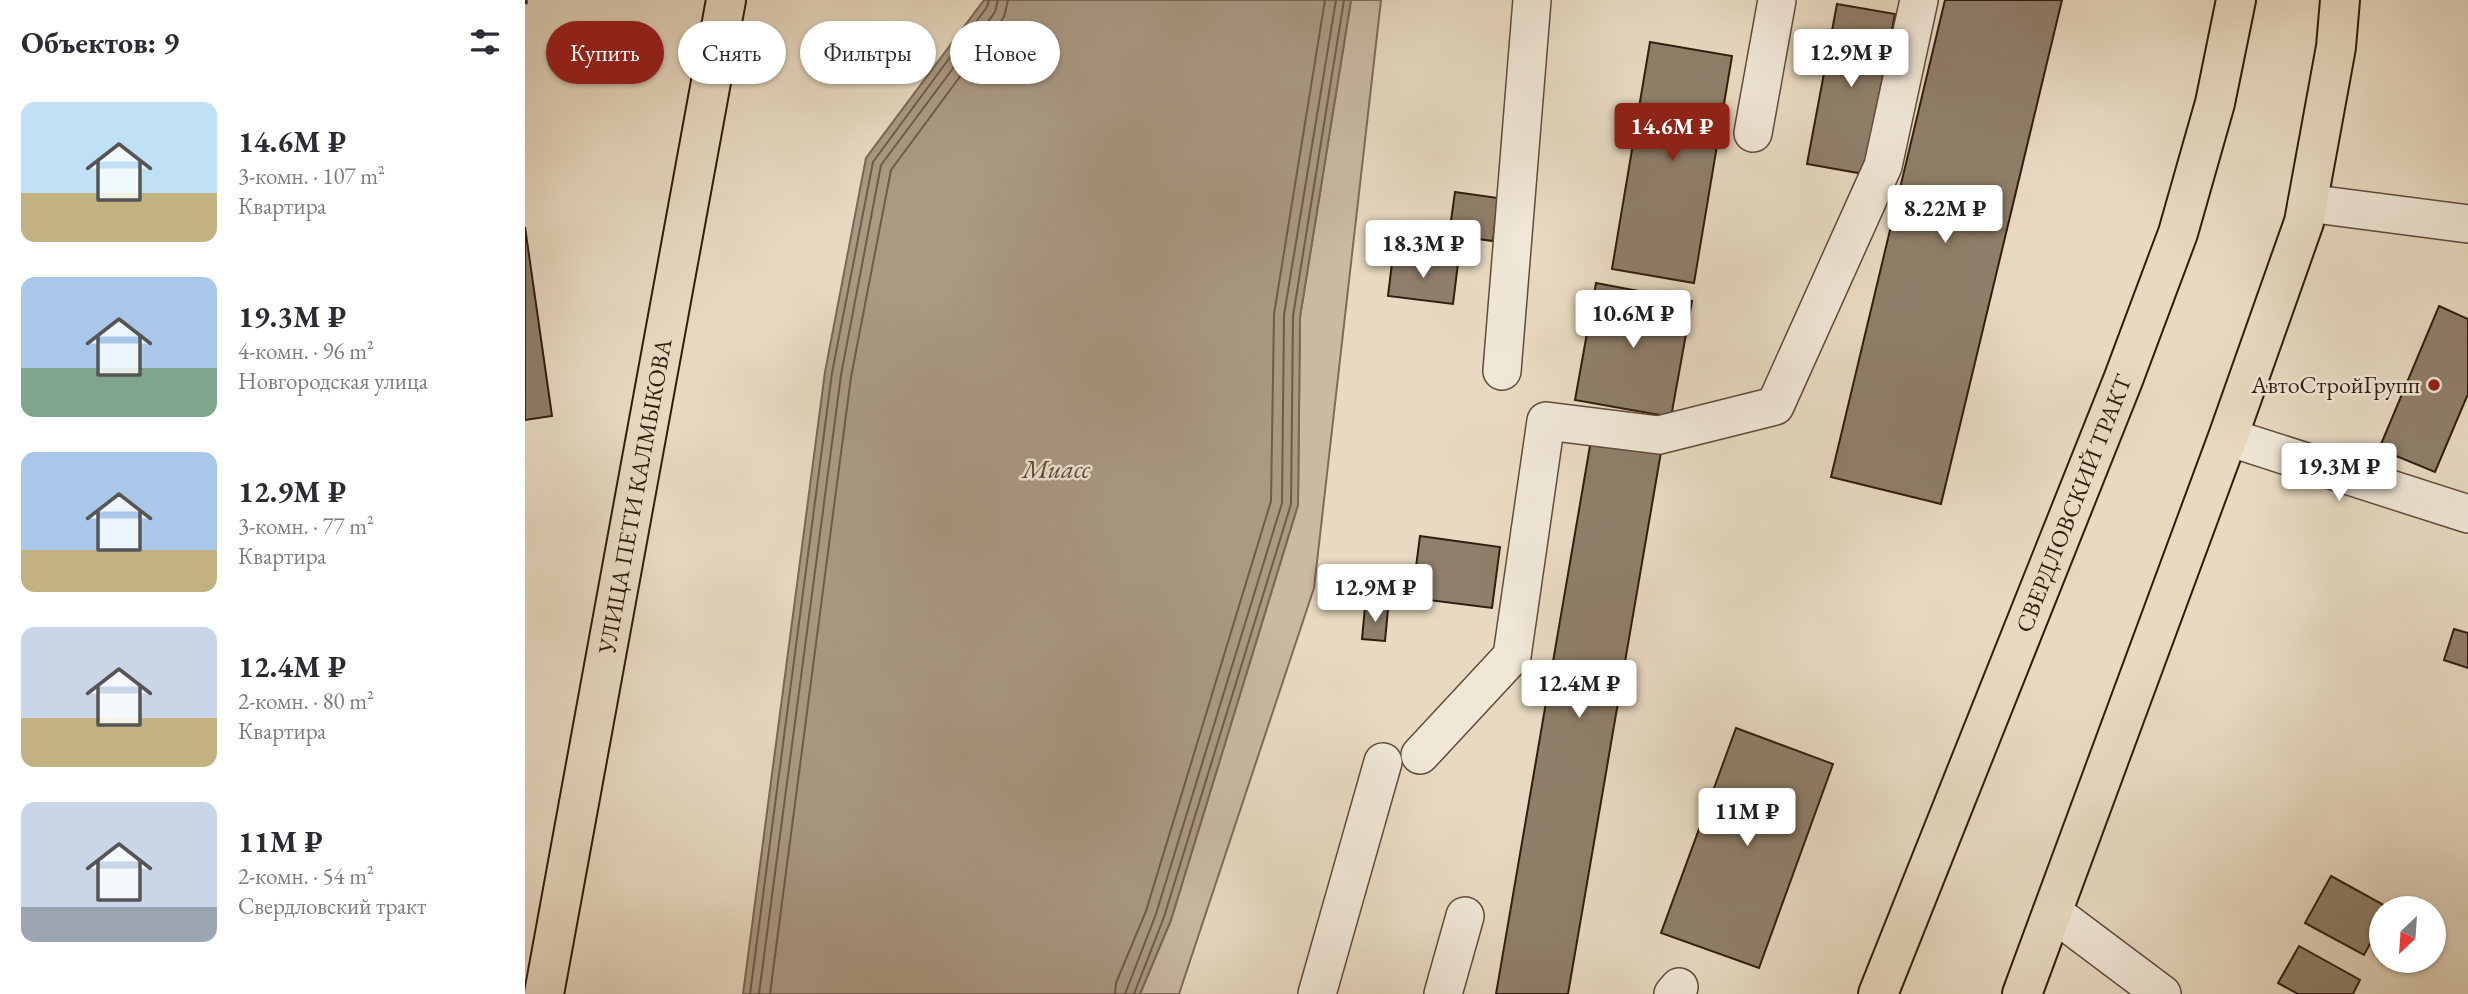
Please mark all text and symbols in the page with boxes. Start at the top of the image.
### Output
chip: Купить [546,21,664,84]
chip: Снять [678,21,786,84]
chip: Фильтры [800,21,936,84]
chip: Новое [950,21,1060,84]
text: Объектов: 9 [21,23,179,62]
icon: filters [466,23,504,61]
pin: 12.9M ₽ [1786,29,1916,89]
text: 12.9M ₽ [1810,37,1892,67]
pin: 14.6M ₽ [1607,104,1737,163]
text: 14.6M ₽ [1631,111,1713,141]
text: 14.6M ₽ [238,122,346,161]
icon: home [77,130,161,214]
text: 3-комн. · 107 m² [238,161,385,191]
pin: 8.22M ₽ [1880,186,2010,245]
text: Квартира [238,191,326,221]
text: 8.22M ₽ [1904,193,1986,223]
pin: 18.3M ₽ [1358,220,1488,280]
text: 18.3M ₽ [1382,228,1464,258]
pin: 10.6M ₽ [1568,290,1698,350]
text: 19.3M ₽ [238,297,346,336]
text: 10.6M ₽ [1592,298,1674,328]
icon: home [77,305,161,389]
text: 4-комн. · 96 m² [238,336,374,366]
street label: УЛИЦА ПЕТИ КАЛМЫКОВА [590,336,679,657]
text: Новгородская улица [238,366,428,396]
street label: СВЕРДЛОВСКИЙ ТРАКТ [2008,369,2139,637]
place label: АвтоСтройГрупп [2250,369,2420,400]
marker: АвтоСтройГрупп [2426,377,2442,393]
pin: 19.3M ₽ [2274,444,2404,503]
text: 19.3M ₽ [2298,451,2380,481]
water label: Миасс [1020,452,1091,486]
text: 12.9M ₽ [238,472,346,511]
icon: home [77,480,161,564]
text: 3-комн. · 77 m² [238,511,374,541]
text: Квартира [238,541,326,571]
pin: 12.9M ₽ [1310,564,1440,624]
text: 12.9M ₽ [1334,572,1416,602]
text: 12.4M ₽ [238,647,346,686]
icon: home [77,655,161,739]
pin: 12.4M ₽ [1514,660,1644,720]
text: 12.4M ₽ [1538,668,1620,698]
text: 2-комн. · 80 m² [238,686,374,716]
text: Квартира [238,716,326,746]
pin: 11M ₽ [1698,788,1796,848]
text: 11M ₽ [1714,796,1780,826]
text: 11M ₽ [238,822,323,861]
icon: home [77,830,161,914]
text: 2-комн. · 54 m² [238,861,374,891]
text: Свердловский тракт [238,891,427,921]
north arrow [2369,896,2447,973]
map controls [2369,896,2446,973]

